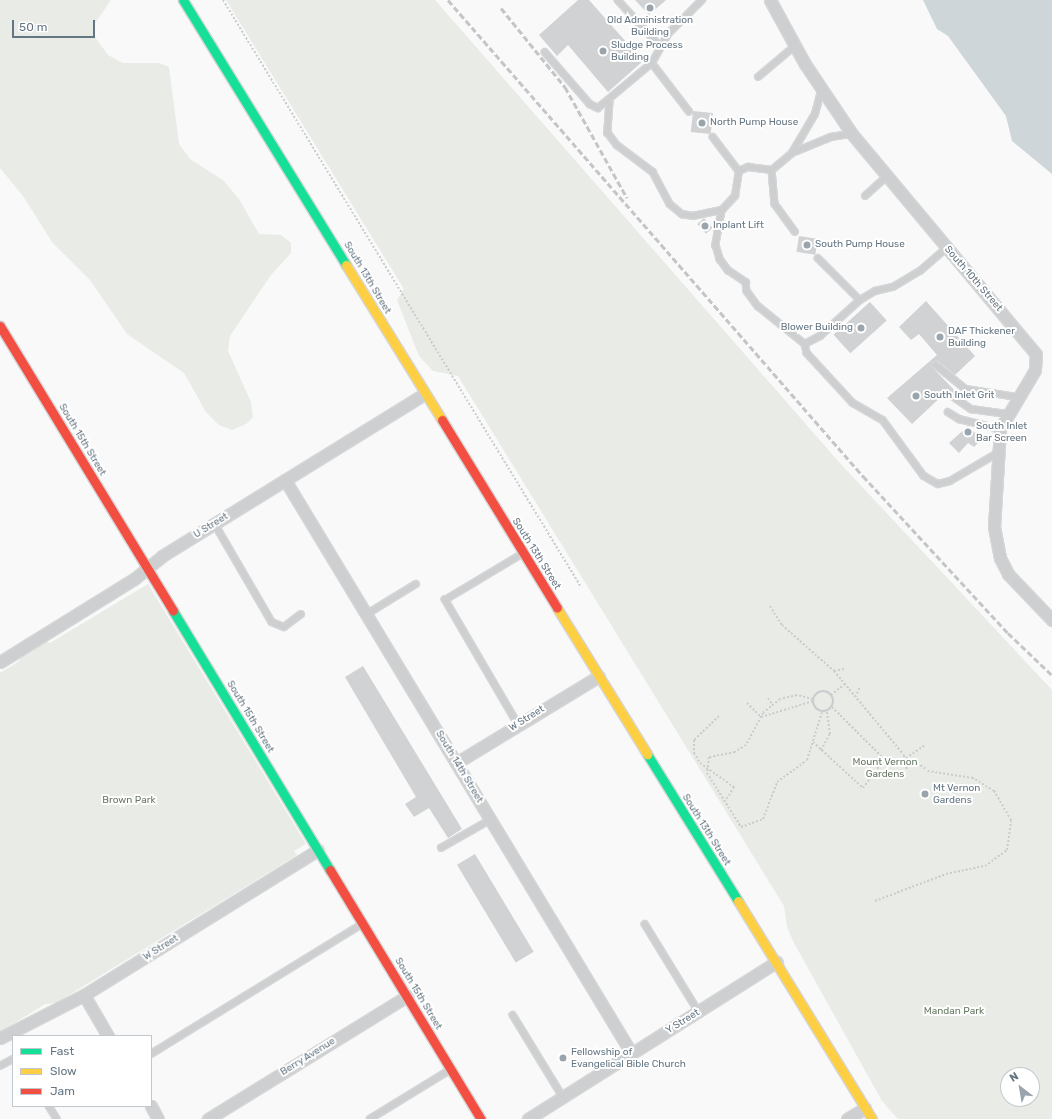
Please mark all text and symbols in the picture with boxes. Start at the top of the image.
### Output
marker: Old Administration Building [645,3,655,13]
scale bar [14,12,97,38]
place label: Old Administration Building [607,14,693,38]
text: 50 m [19,20,47,34]
place label: Sludge Process Building [611,39,683,62]
marker: Sludge Process Building [598,46,608,56]
place label: North Pump House [710,117,798,129]
marker: North Pump House [697,118,707,128]
place label: Inplant Lift [713,220,764,232]
marker: Inplant Lift [700,221,710,231]
place label: South Pump House [815,239,905,251]
street label: South 13th Street [341,240,393,316]
marker: South Pump House [802,240,812,250]
street label: South 10th Street [941,244,1005,314]
place label: Blower Building [781,322,853,334]
marker: Blower Building [856,323,866,333]
place label: DAF Thickener Building [948,325,1015,348]
marker: DAF Thickener Building [935,332,945,342]
place label: South Inlet Grit [924,390,995,402]
marker: South Inlet Grit [911,391,921,401]
street label: South 15th Street [56,402,108,478]
place label: South Inlet Bar Screen [976,420,1027,444]
marker: South Inlet Bar Screen [963,427,973,437]
street label: U Street [192,511,230,541]
street label: South 13th Street [509,516,563,592]
street label: South 15th Street [224,679,276,755]
street label: W Street [507,703,547,735]
street label: South 14th Street [433,729,485,805]
park label: Mount Vernon Gardens [852,756,918,780]
place label: Mt Vernon Gardens [933,782,981,806]
marker: Mt Vernon Gardens [920,789,930,799]
street label: South 13th Street [679,792,733,868]
park label: Brown Park [102,795,156,807]
street label: W Street [141,932,181,964]
street label: South 15th Street [392,956,444,1032]
park label: Mandan Park [924,1006,984,1018]
street label: Y Street [664,1007,702,1037]
legend [12,1035,152,1107]
street label: Berry Avenue [278,1035,338,1079]
text: Fast [50,1044,74,1058]
place label: Fellowship of Evangelical Bible Church [571,1046,686,1070]
marker: Fellowship of Evangelical Bible Church [558,1053,568,1063]
text: Slow [50,1064,77,1078]
north arrow [1000,1067,1040,1107]
text: N [1007,1070,1021,1085]
text: Jam [50,1084,75,1098]

